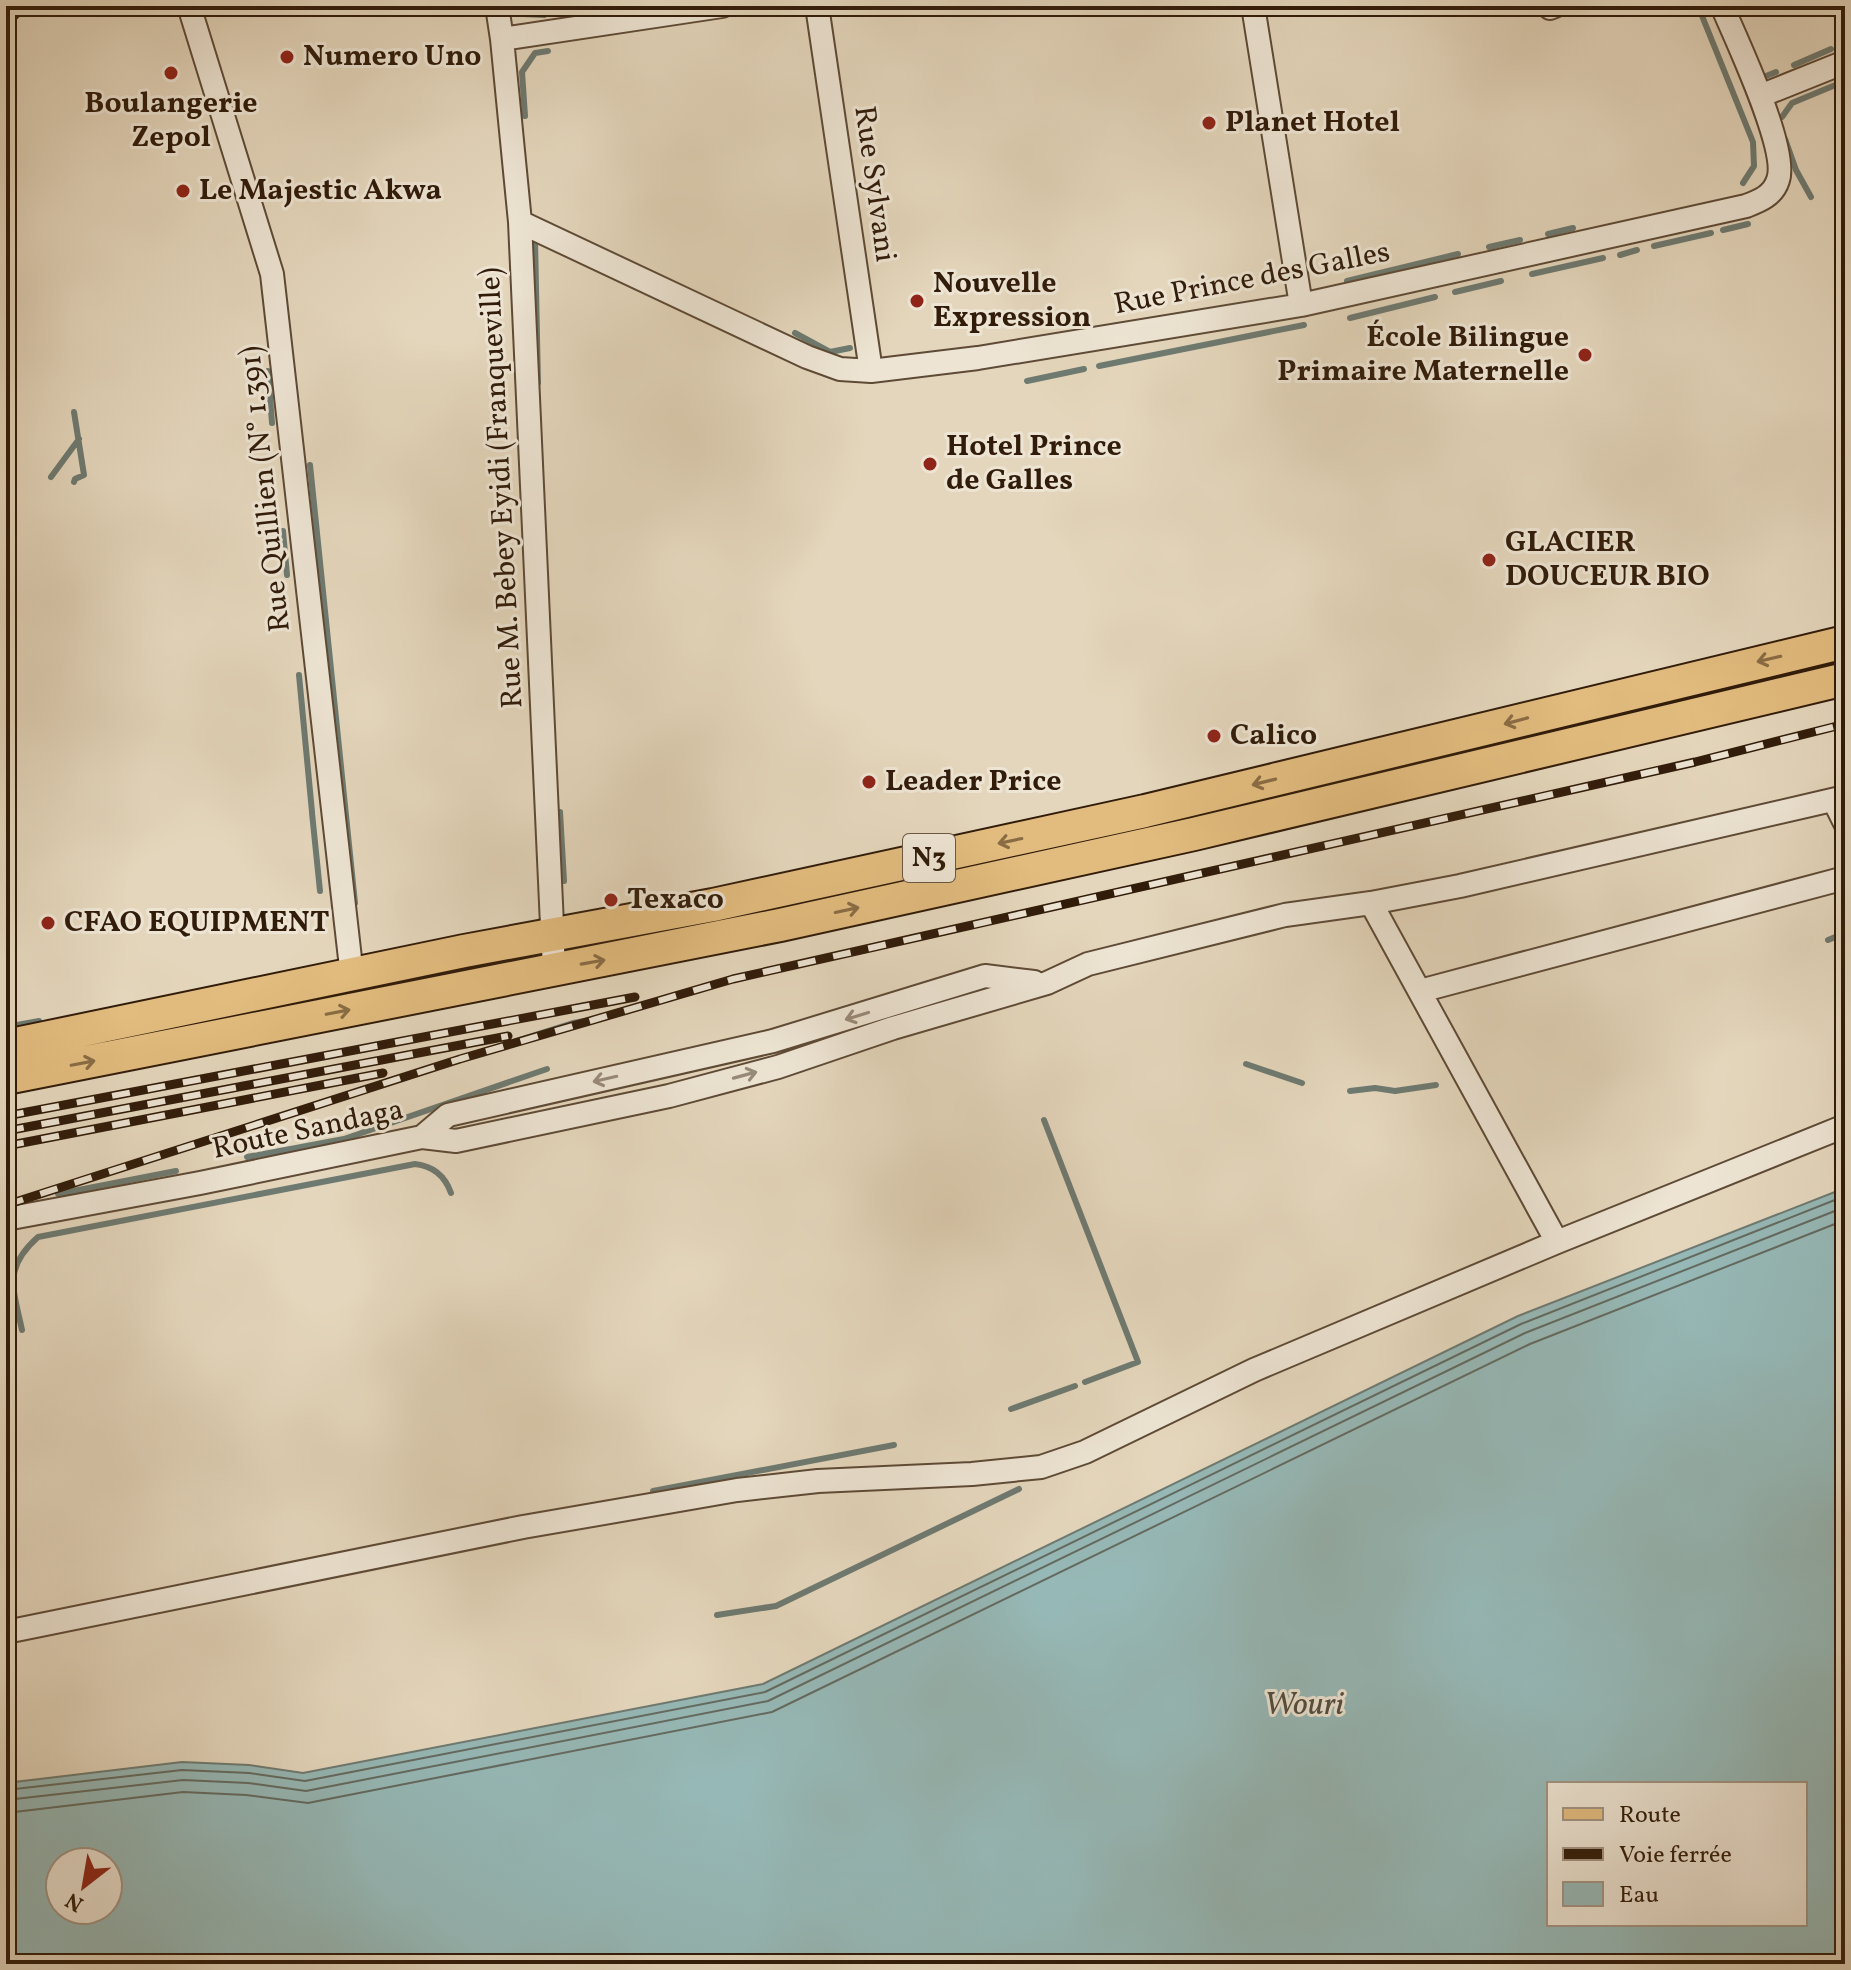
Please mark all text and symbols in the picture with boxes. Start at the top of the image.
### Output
place label: Numero Uno [303,36,481,78]
marker: Numero Uno [278,48,296,66]
marker: Boulangerie Zepol [162,64,180,82]
place label: Boulangerie Zepol [84,83,258,159]
place label: Planet Hotel [1225,102,1400,144]
street label: Rue Sylvani [842,103,906,265]
marker: Planet Hotel [1200,114,1218,132]
place label: Le Majestic Akwa [199,170,442,212]
marker: Le Majestic Akwa [174,182,192,200]
street label: Rue Prince des Galles [1111,232,1393,326]
place label: Nouvelle Expression [933,263,1091,339]
street label: Rue M. Bebey Eyidi (Franqueville) [469,266,535,710]
marker: Nouvelle Expression [908,292,926,310]
place label: École Bilingue Primaire Maternelle [1277,317,1569,393]
street label: Rue Quillien (N° 1.391) [230,344,302,634]
marker: École Bilingue Primaire Maternelle [1576,346,1594,364]
place label: Hotel Prince de Galles [946,426,1122,502]
marker: Hotel Prince de Galles [921,455,939,473]
place label: GLACIER DOUCEUR BIO [1505,522,1710,598]
marker: GLACIER DOUCEUR BIO [1480,551,1498,569]
one-way arrow [1757,652,1782,667]
place label: Calico [1230,715,1317,757]
one-way arrow [1504,715,1530,730]
marker: Calico [1205,727,1223,745]
place label: Leader Price [885,761,1061,803]
marker: Leader Price [860,773,878,791]
one-way arrow [1251,775,1277,790]
road number: N3 [903,834,955,882]
one-way arrow [998,834,1024,849]
place label: Texaco [627,879,724,921]
marker: Texaco [602,891,620,909]
place label: CFAO EQUIPMENT [64,902,330,944]
one-way arrow [834,902,860,917]
marker: CFAO EQUIPMENT [39,914,57,932]
one-way arrow [579,953,605,968]
one-way arrow [324,1004,350,1019]
one-way arrow [844,1009,870,1024]
one-way arrow [69,1055,95,1070]
one-way arrow [731,1067,757,1082]
one-way arrow [592,1072,618,1087]
street label: Route Sandaga [208,1089,408,1171]
water label: Wouri [1264,1684,1345,1728]
legend [1547,1782,1807,1926]
text: Route [1619,1799,1681,1833]
text: Voie ferrée [1619,1839,1732,1873]
north arrow [44,1846,124,1926]
text: Eau [1619,1879,1659,1913]
text: N [60,1884,90,1918]

